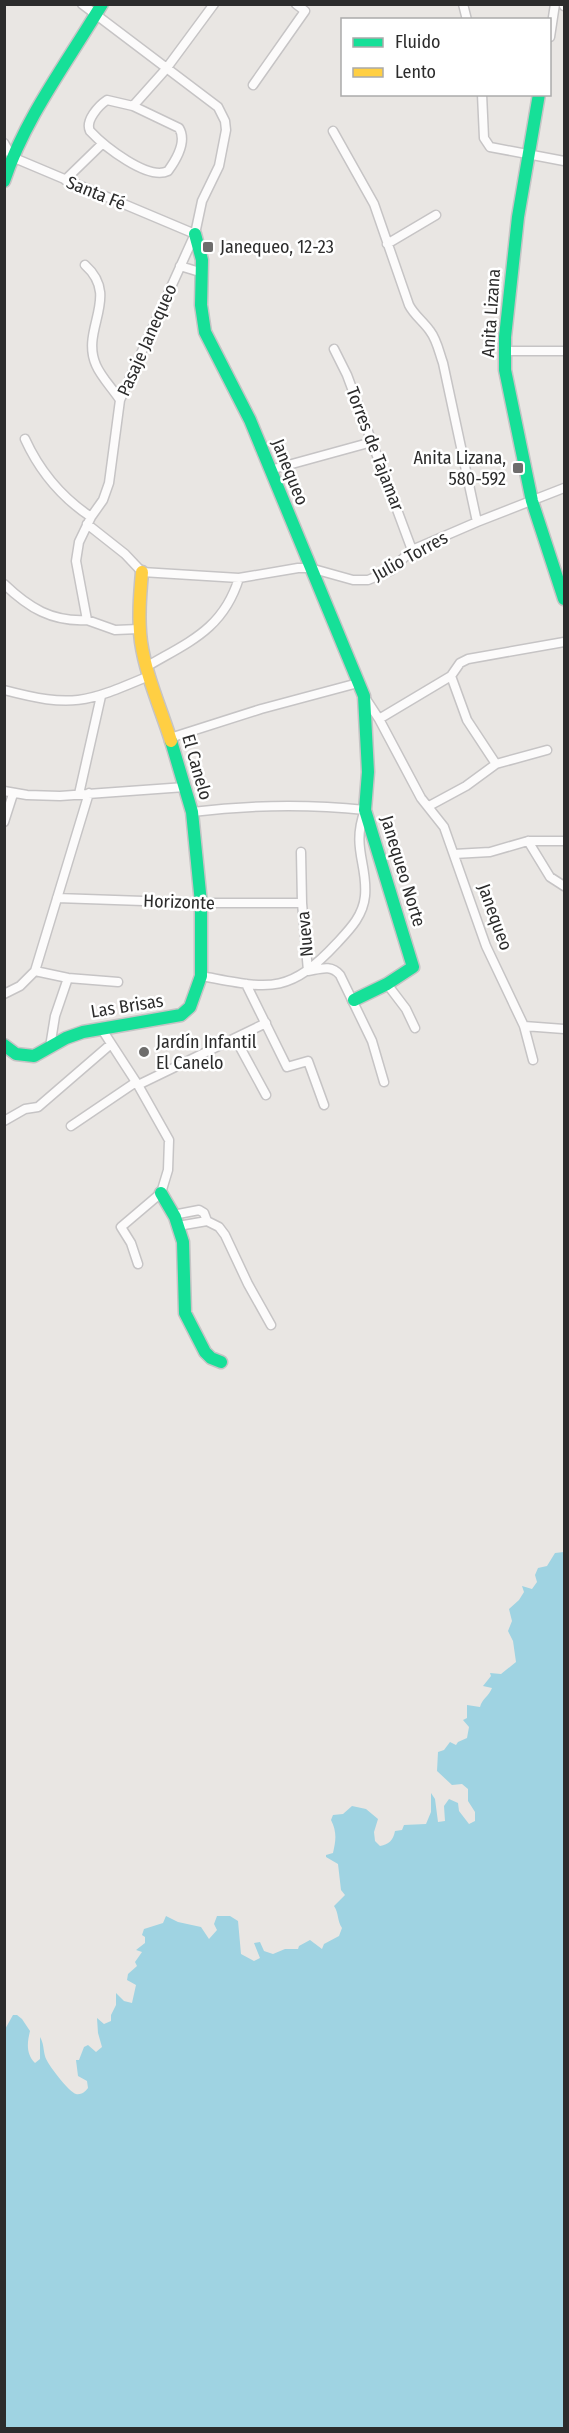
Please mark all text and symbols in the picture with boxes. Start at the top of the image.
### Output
legend [341,18,551,96]
text: Fluido [395,31,441,53]
text: Lento [395,61,436,83]
street label: Santa Fé [63,171,129,215]
place label: Janequeo, 12-23 [220,236,334,258]
marker: Janequeo, 12-23 [201,240,215,254]
street label: Anita Lizana [477,268,505,358]
street label: Pasaje Janequeo [112,280,182,400]
street label: Torres de Tajamar [341,384,409,515]
street label: Janequeo [267,436,313,508]
place label: Anita Lizana, 580-592 [413,447,506,490]
marker: Anita Lizana, 580-592 [511,461,525,475]
street label: Julio Torres [368,526,452,586]
street label: El Canelo [177,731,217,803]
street label: Janequeo Norte [376,813,430,929]
street label: Janequeo [473,881,517,953]
street label: Horizonte [143,890,215,914]
street label: Nueva [292,910,318,958]
street label: Las Brisas [89,989,165,1023]
place label: Jardín Infantil El Canelo [156,1031,257,1074]
marker: Jardín Infantil El Canelo [137,1045,151,1059]

